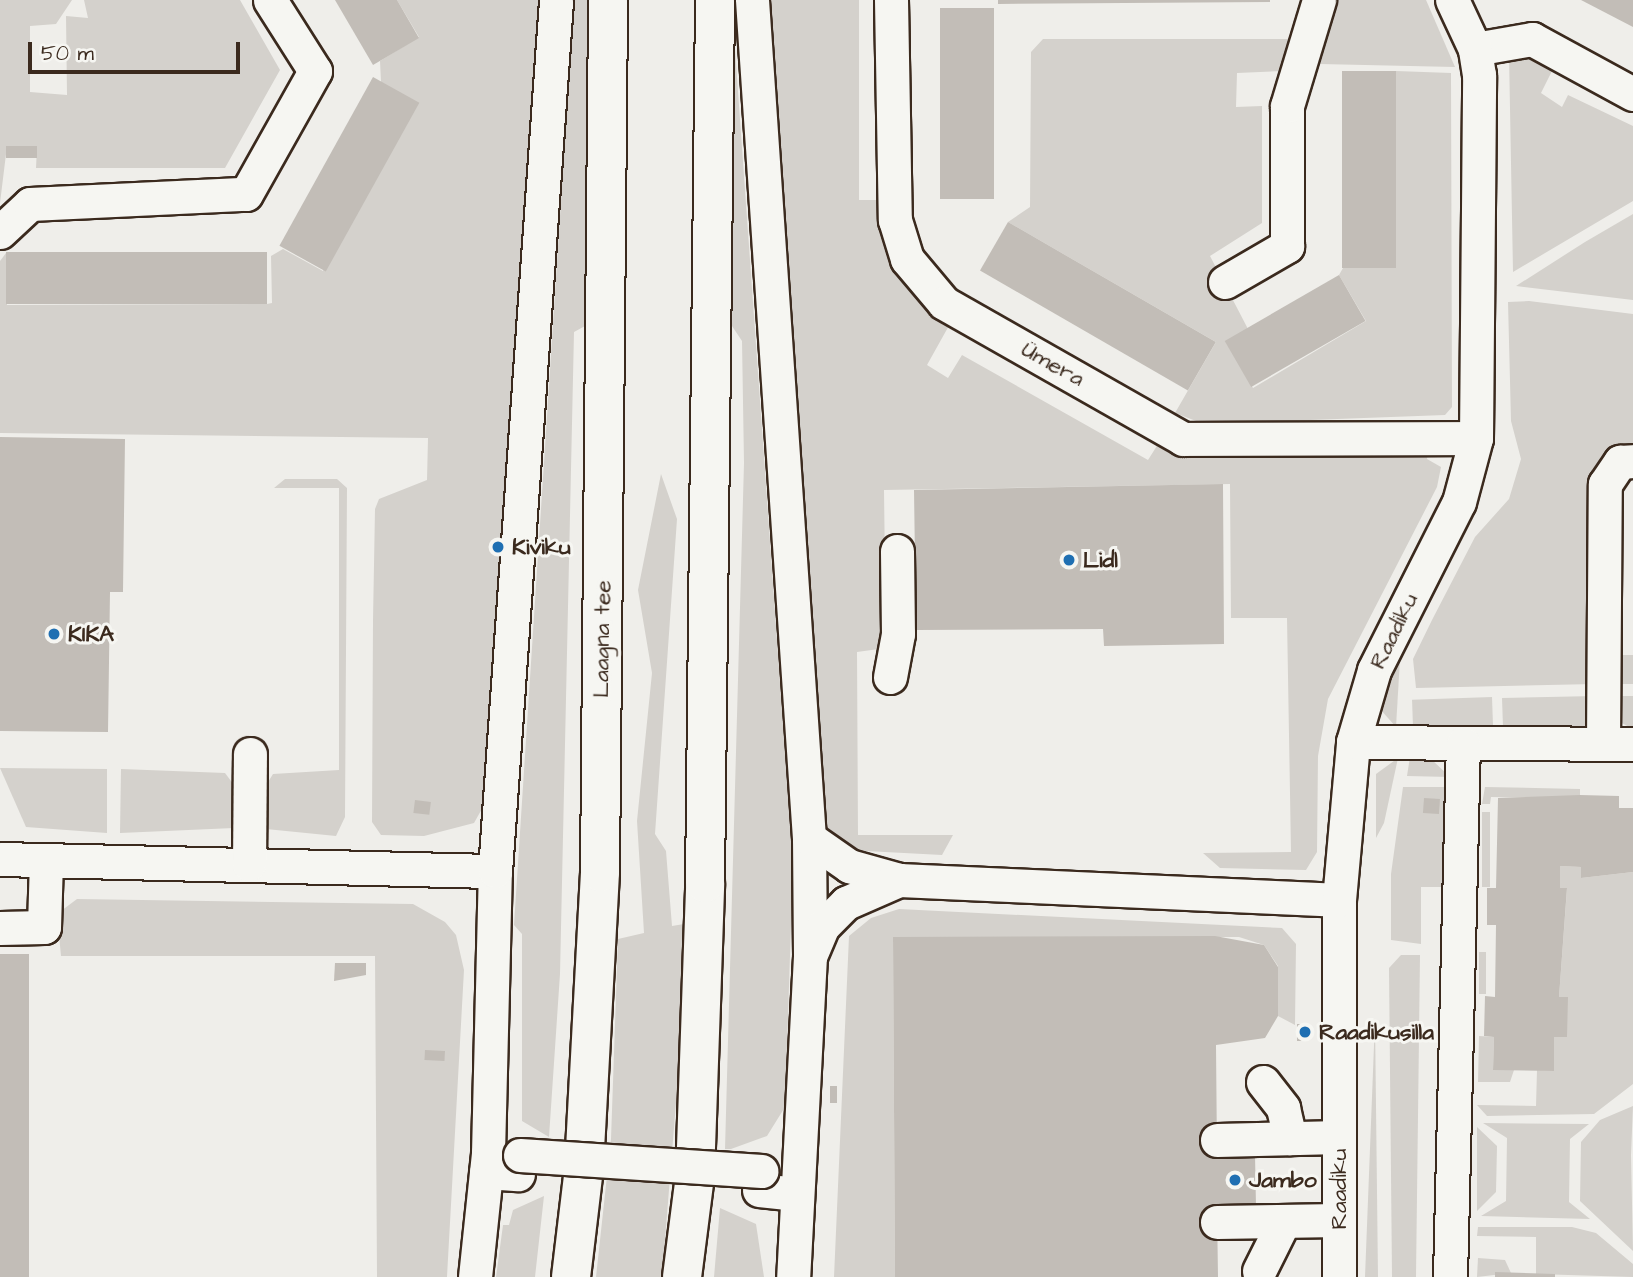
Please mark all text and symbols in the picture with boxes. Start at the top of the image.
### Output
scale bar [32,28,243,72]
text: 50 m [41,39,94,68]
street label: Ümera [1017,336,1089,392]
place label: Kiviku [512,533,571,561]
marker: Kiviku [490,539,506,555]
place label: Lidl [1083,546,1118,574]
marker: Lidl [1061,552,1077,568]
street label: Laagna tee [587,580,617,698]
street label: Raadiku [1364,589,1424,673]
place label: KIKA [68,620,114,648]
marker: KIKA [46,626,62,642]
place label: Raadikusilla [1319,1018,1434,1046]
marker: Raadikusilla [1297,1024,1313,1040]
street label: Raadiku [1325,1149,1353,1229]
place label: Jambo [1249,1166,1317,1194]
marker: Jambo [1227,1172,1243,1188]

